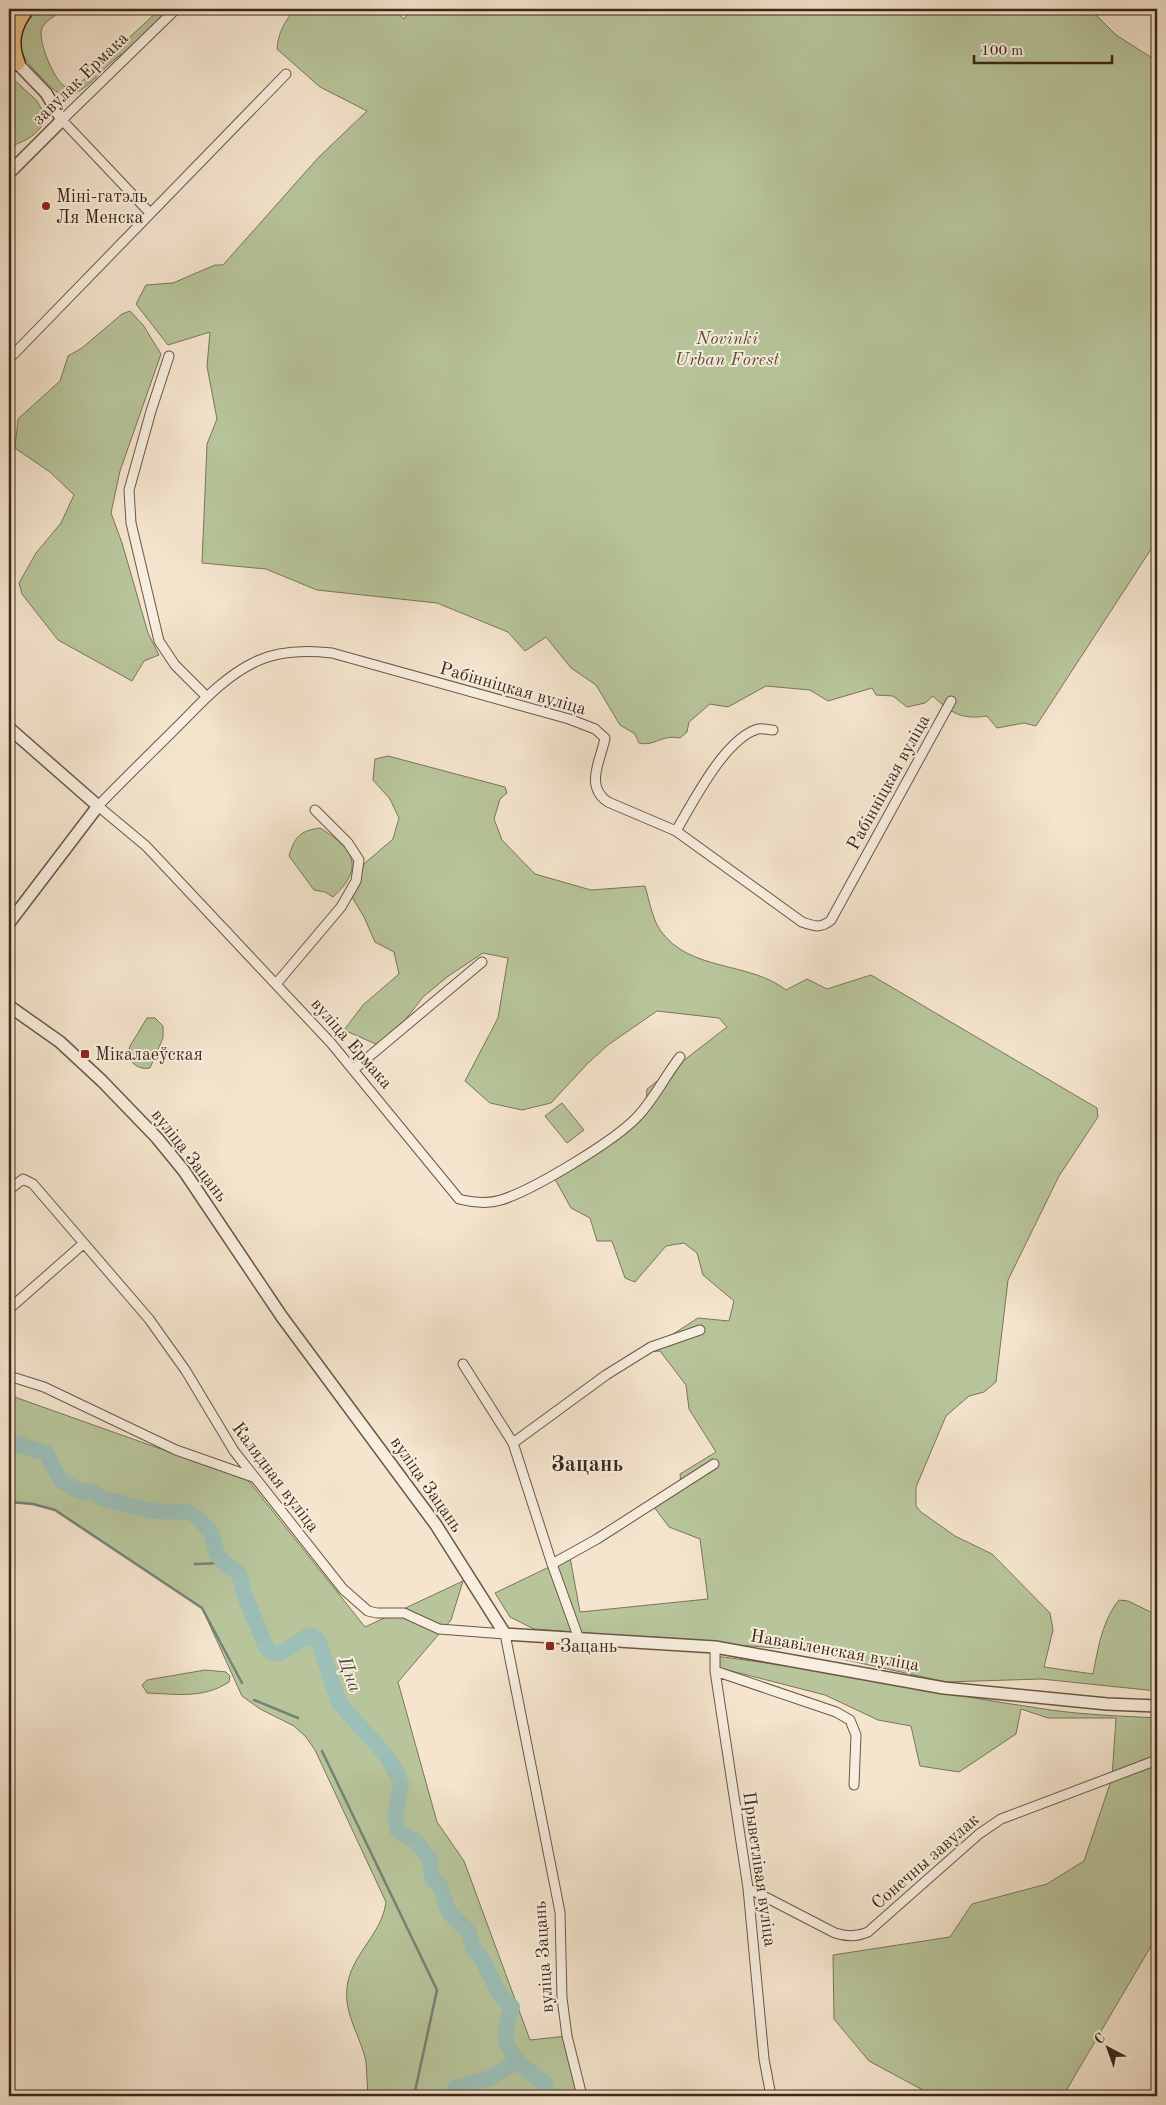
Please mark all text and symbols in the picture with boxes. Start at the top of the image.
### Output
street label: завулак Ермака [30,29,132,129]
scale bar [974,32,1111,64]
text: 100 m [981,44,1023,59]
place label: Міні-гатэль Ля Менска [56,188,148,227]
marker: Міні-гатэль Ля Менска [40,200,52,212]
park label: Novinki Urban Forest [675,330,779,369]
street label: Рабінніцкая вуліца [437,659,588,719]
street label: Рабінніцкая вуліца [844,712,934,853]
street label: вуліца Ермака [307,995,395,1093]
place label: Мікалаеўская [95,1046,203,1064]
marker: Мікалаеўская [79,1048,91,1060]
street label: вуліца Зацань [148,1106,231,1205]
street label: Калядная вуліца [228,1419,322,1536]
street label: вуліца Зацань [387,1434,466,1536]
district label: Зацань [551,1454,623,1476]
street label: Нававіленская вуліца [749,1627,921,1675]
place label: Зацань [560,1638,617,1656]
marker: Зацань [544,1640,556,1652]
water label: Цна [333,1654,364,1695]
street label: Прыветлівая вуліца [739,1791,779,1948]
street label: Сонечны завулак [869,1810,983,1913]
street label: вуліца Зацань [531,1900,557,2013]
north arrow [1084,2022,1134,2072]
text: С [1092,2031,1108,2047]

